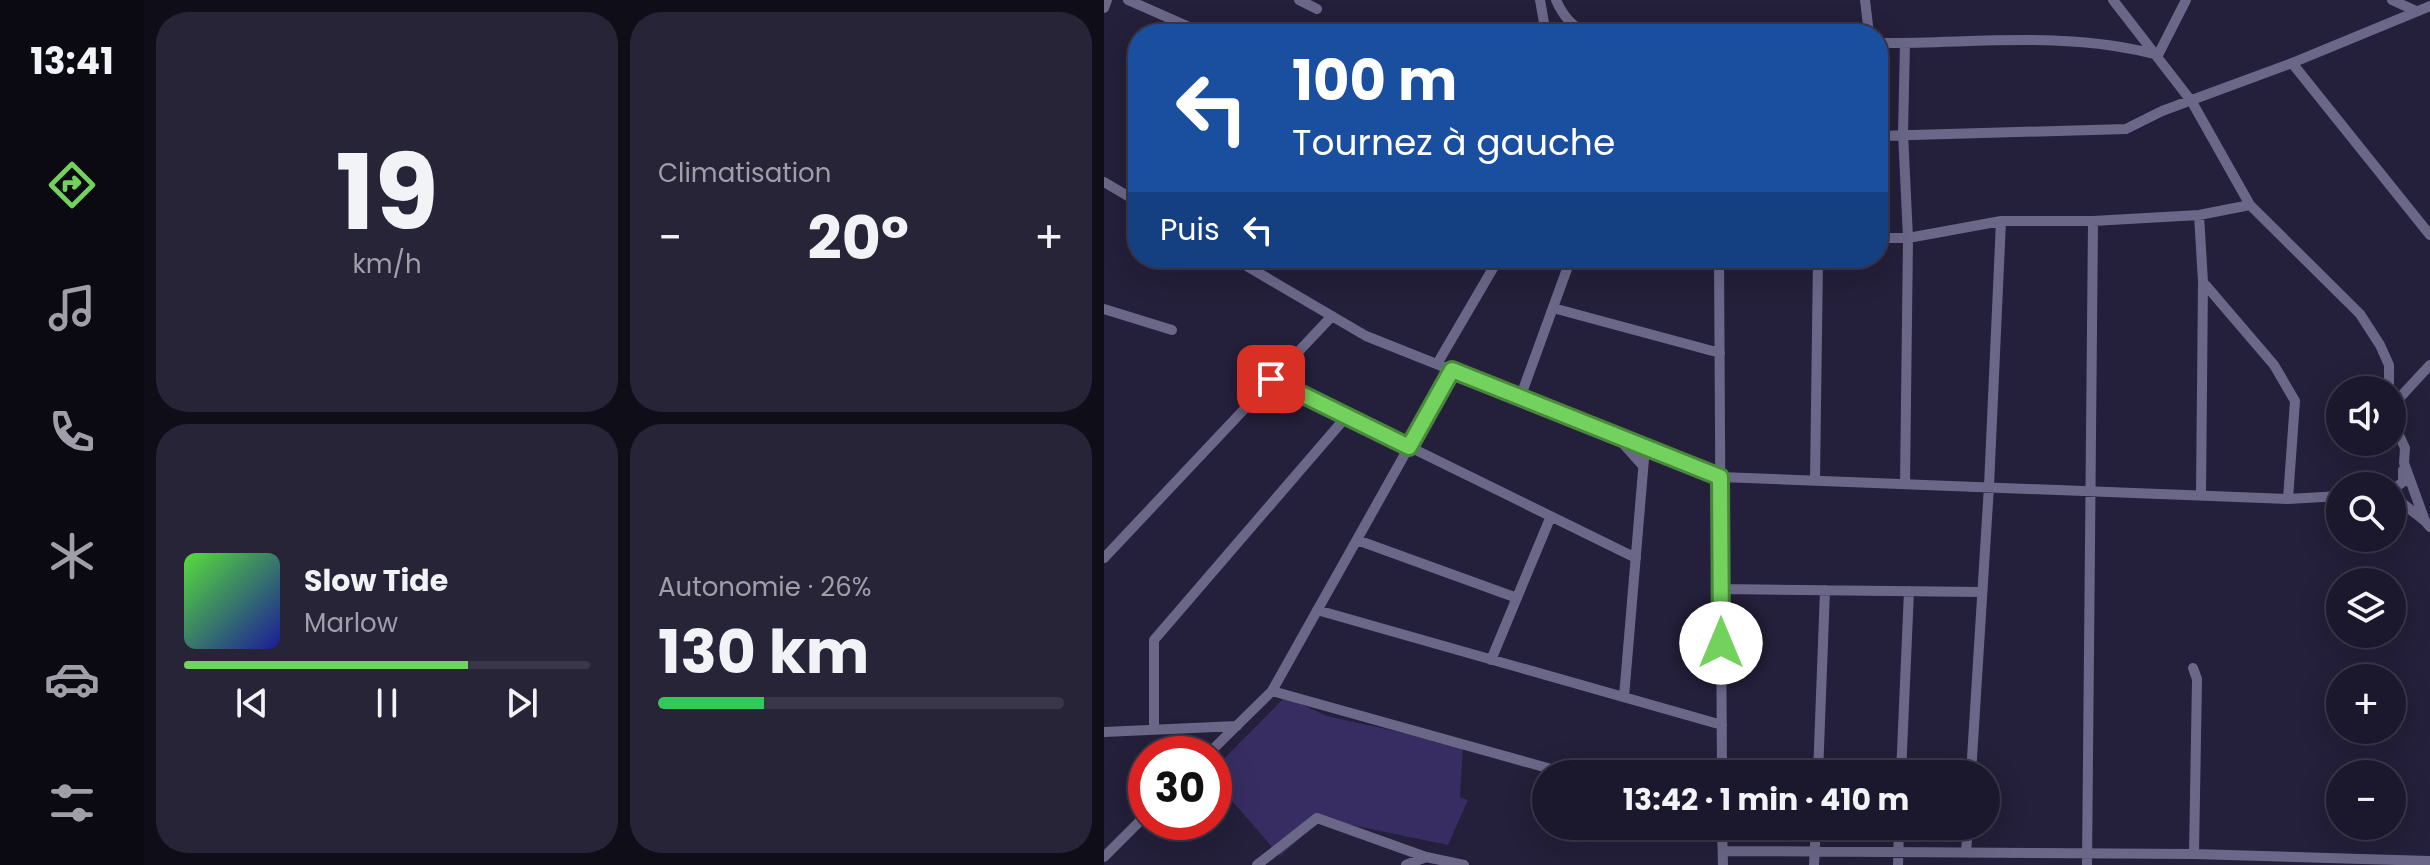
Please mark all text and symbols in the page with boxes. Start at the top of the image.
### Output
text: 13:41 [30,36,114,87]
text: 100 m [1292,41,1457,120]
icon: left [1160,56,1264,160]
text: Tournez à gauche [1292,117,1615,168]
text: 19 [335,120,439,265]
text: Climatisation [658,155,831,191]
icon: directions [44,157,100,213]
text: 20° [808,196,909,280]
text: − [658,207,682,268]
text: + [1034,207,1064,268]
text: Puis [1160,208,1220,251]
icon: left [1236,208,1280,252]
text: km/h [352,246,422,282]
icon: music [44,280,100,336]
pin [1237,345,1305,413]
icon: arrive [1249,357,1293,401]
map controls [2326,376,2406,840]
button: sound [2326,376,2406,456]
icon: phone [44,404,100,460]
button: search [2326,472,2406,552]
icon: climate [44,528,100,584]
text: Slow Tide [304,559,448,602]
button: layers [2326,568,2406,648]
text: Autonomie · 26% [658,569,871,605]
position arrow [1679,601,1763,685]
text: Marlow [304,605,398,641]
text: 130 km [658,610,869,694]
icon: car [44,651,100,707]
button: + [2326,664,2406,744]
icon: previous [230,681,274,725]
icon: pause [365,681,409,725]
icon: next [500,681,544,725]
speed limit sign: 30 [1128,736,1232,840]
button: − [2326,760,2406,840]
icon: filters [44,775,100,831]
text: 13:42 · 1 min · 410 m [1623,778,1909,821]

